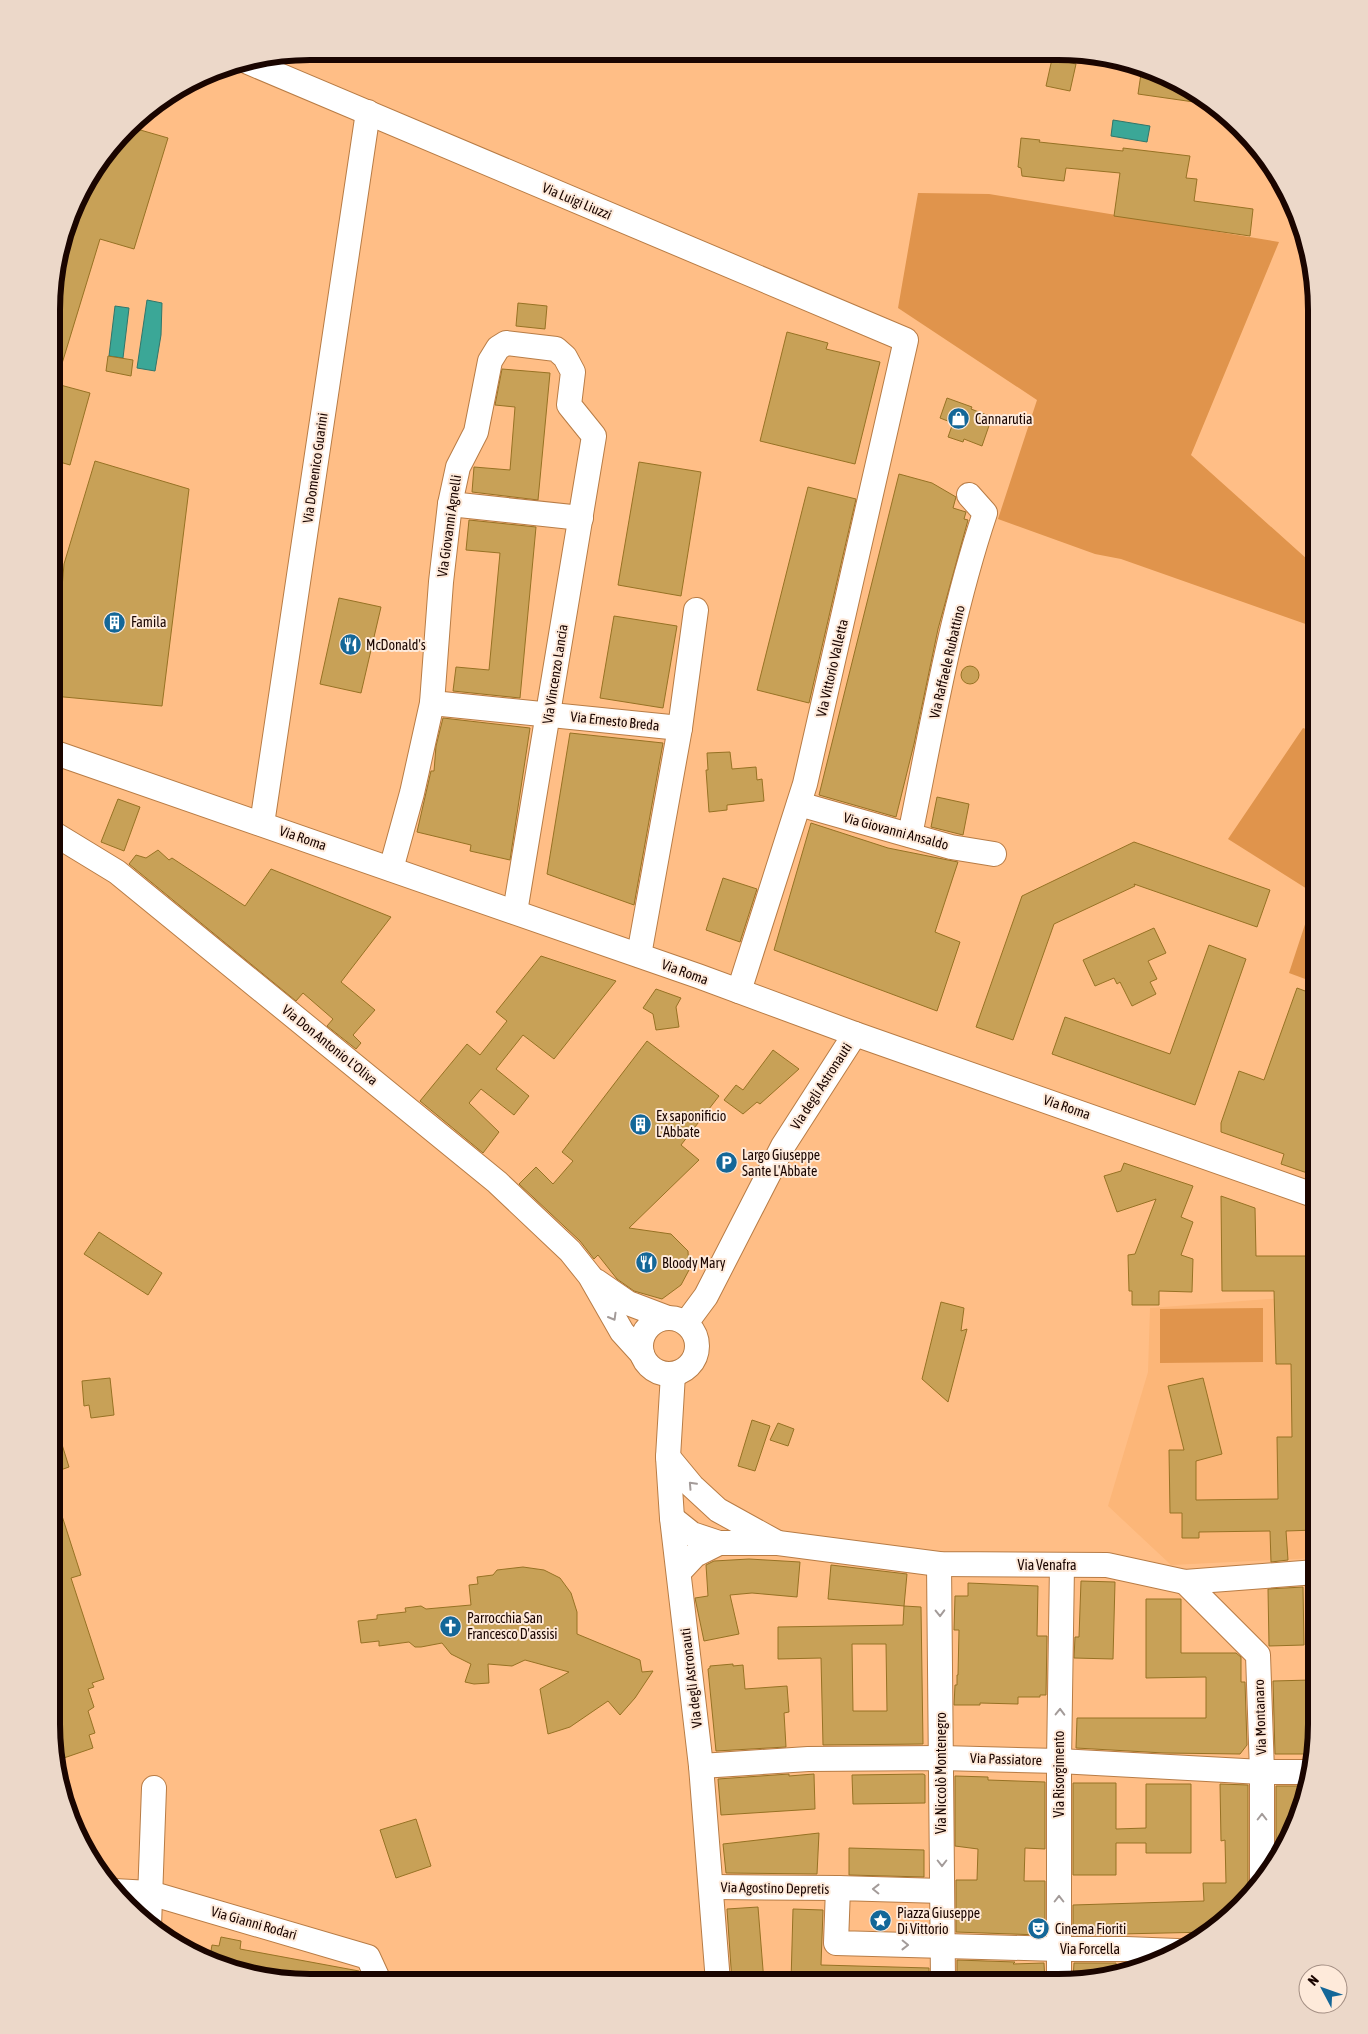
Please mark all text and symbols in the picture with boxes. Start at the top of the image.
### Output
street label: Via Luigi Liuzzi [540,179,614,223]
shop icon: Cannarutia [947,407,971,431]
place label: Cannarutia [975,411,1033,427]
street label: Via Domenico Guarini [299,412,331,524]
street label: Via Giovanni Agnelli [434,474,464,578]
street label: Via Raffaele Rubattino [926,604,968,720]
building icon: Famila [103,610,127,634]
place label: Famila [131,614,166,630]
street label: Via Vittorio Valletta [813,617,851,719]
street label: Via Vincenzo Lancia [539,623,571,725]
restaurant icon: McDonald's [338,633,362,657]
place label: McDonald's [366,637,426,653]
street label: Via Ernesto Breda [570,708,660,734]
street label: Via Giovanni Ansaldo [842,809,950,853]
street label: Via Roma [277,823,329,853]
street label: Via Roma [659,956,711,988]
street label: Via Don Antonio L'Oliva [279,1001,381,1089]
street label: Via degli Astronauti [787,1040,855,1132]
street label: Via Roma [1041,1092,1093,1122]
place label: Ex saponificio L'Abbate [656,1108,726,1140]
building icon: Ex saponificio L'Abbate [628,1112,652,1136]
place label: Largo Giuseppe Sante L'Abbate [742,1147,820,1179]
parking icon: Largo Giuseppe Sante L'Abbate [714,1151,738,1175]
restaurant icon: Bloody Mary [634,1251,658,1275]
place label: Bloody Mary [662,1255,726,1271]
one-way arrow [607,1312,617,1321]
one-way arrow [689,1482,698,1491]
street label: Via Venafra [1018,1557,1076,1573]
place label: Parrocchia San Francesco D'assisi [467,1610,558,1642]
one-way arrow [935,1610,945,1617]
church icon: Parrocchia San Francesco D'assisi [439,1614,463,1638]
street label: Via degli Astronauti [677,1627,705,1729]
street label: Via Montanaro [1251,1679,1269,1755]
one-way arrow [1055,1708,1065,1716]
street label: Via Niccolò Montenegro [933,1712,949,1834]
street label: Via Risorgimento [1051,1731,1067,1817]
street label: Via Passiatore [970,1750,1042,1768]
one-way arrow [1257,1812,1267,1820]
one-way arrow [937,1860,947,1867]
street label: Via Agostino Depretis [721,1879,830,1897]
one-way arrow [872,1884,880,1894]
one-way arrow [1054,1895,1064,1902]
street label: Via Gianni Rodari [209,1903,299,1943]
place label: Piazza Giuseppe Di Vittorio [897,1905,980,1937]
place icon: Piazza Giuseppe Di Vittorio [869,1909,893,1933]
theatre icon: Cinema Fioriti [1027,1917,1051,1941]
place label: Cinema Fioriti [1055,1921,1126,1937]
one-way arrow [902,1940,910,1950]
street label: Via Forcella [1060,1941,1120,1957]
north arrow [1298,1964,1348,2014]
text: N [1304,1972,1322,1989]

